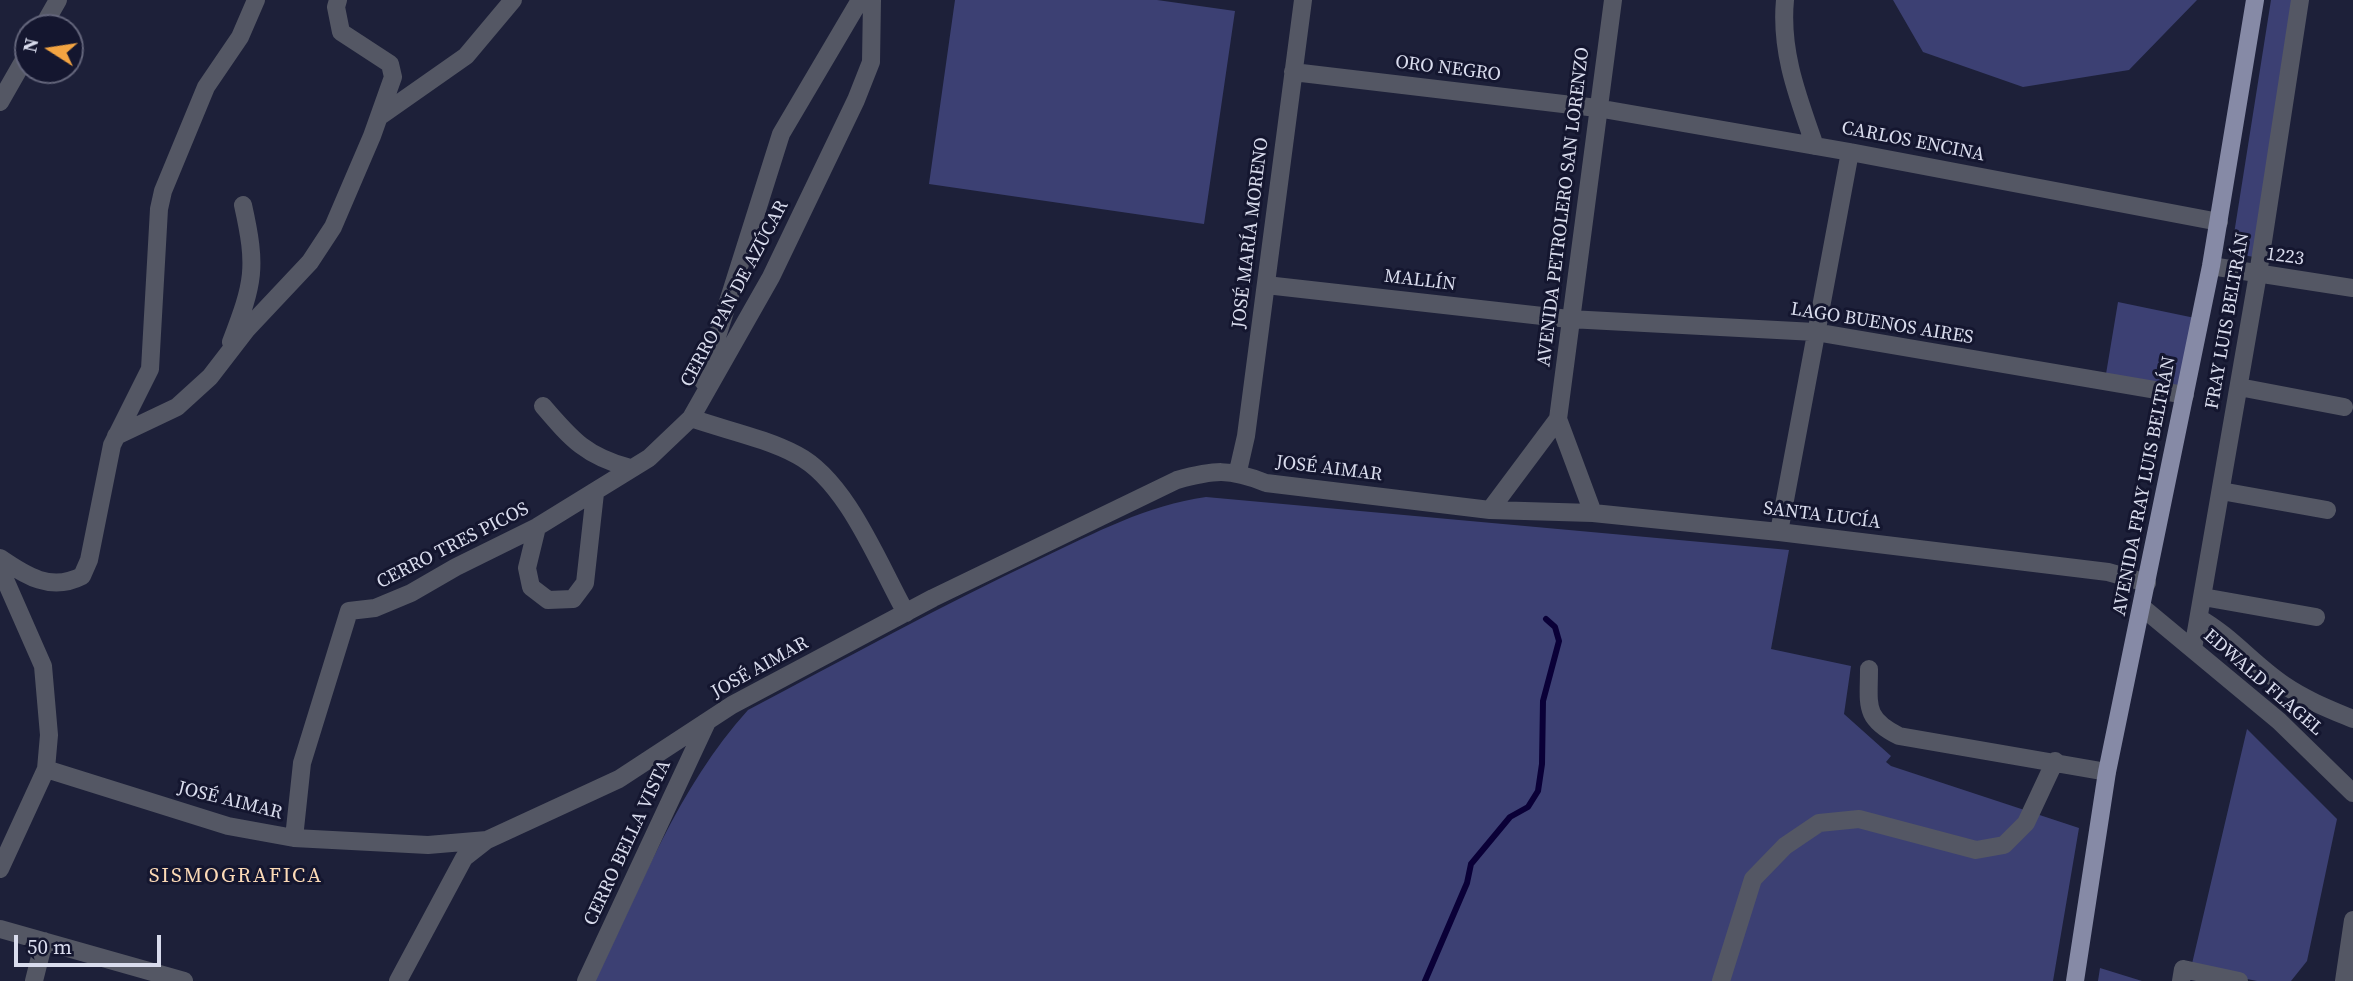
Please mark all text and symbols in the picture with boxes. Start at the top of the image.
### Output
north arrow [14,14,84,84]
text: N [16,36,45,55]
street label: AVENIDA PETROLERO SAN LORENZO [1533,46,1595,368]
street label: ORO NEGRO [1394,51,1502,87]
street label: CARLOS ENCINA [1840,117,1986,167]
street label: JOSÉ MARÍA MORENO [1228,136,1274,330]
street label: CERRO PAN DE AZÚCAR [676,197,794,391]
street label: FRAY LUIS BELTRÁN [2201,231,2255,411]
street label: 1223 [2265,243,2305,271]
street label: MALLÍN [1383,265,1457,297]
street label: LAGO BUENOS AIRES [1789,298,1975,350]
street label: AVENIDA FRAY LUIS BELTRÁN [2109,354,2181,618]
street label: JOSÉ AIMAR [1274,451,1384,487]
street label: SANTA LUCÍA [1762,497,1882,535]
street label: CERRO TRES PICOS [373,498,533,594]
street label: EDWALD FLAGEL [2199,625,2327,741]
street label: JOSÉ AIMAR [708,632,812,704]
street label: CERRO BELLA VISTA [580,757,676,929]
street label: JOSÉ AIMAR [175,777,285,825]
district label: SISMOGRAFICA [150,864,322,890]
scale bar [18,922,164,966]
text: 50 m [27,932,72,961]

